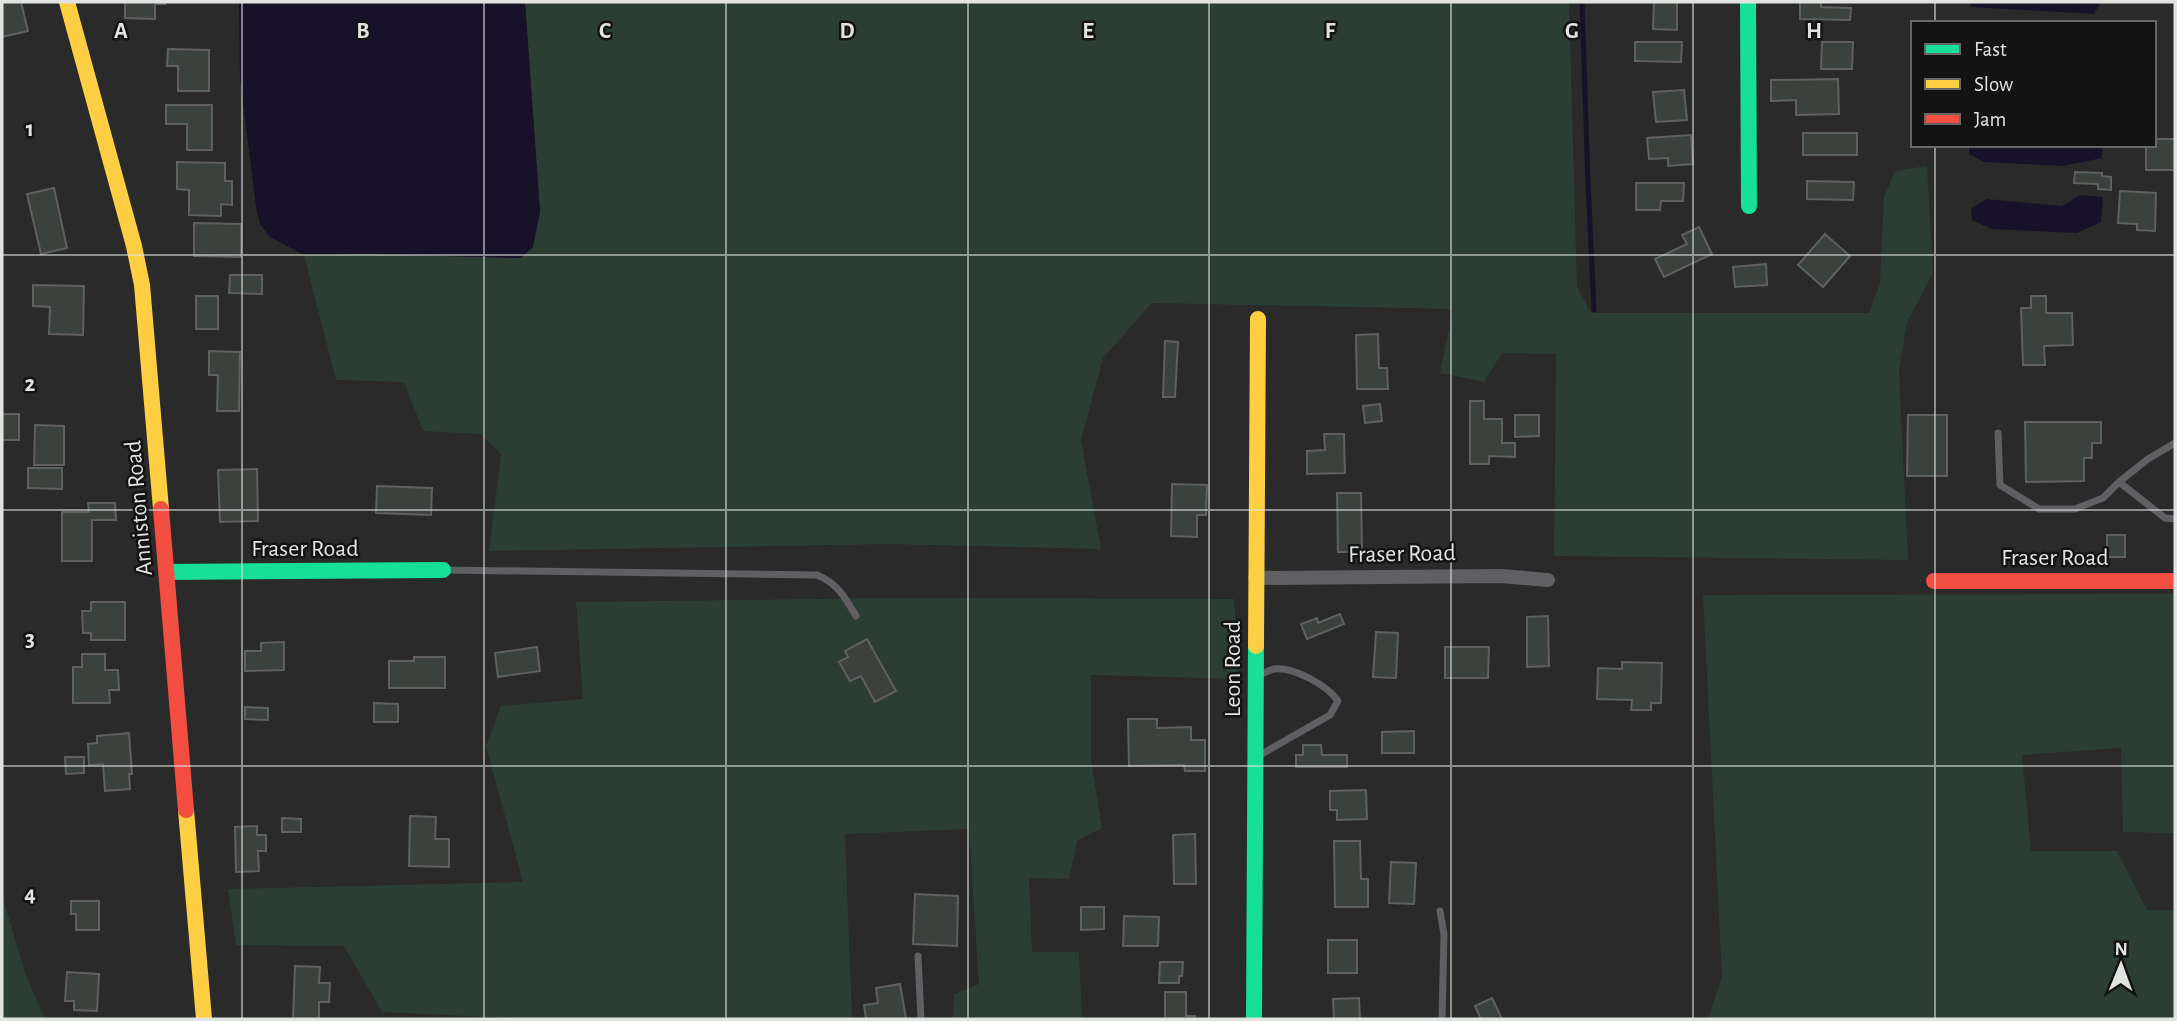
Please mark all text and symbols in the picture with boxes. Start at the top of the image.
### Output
text: A [114,20,128,43]
text: B [356,20,370,43]
text: C [599,20,611,43]
text: D [839,20,855,43]
text: E [1082,20,1094,43]
text: F [1325,20,1336,43]
text: G [1565,20,1579,43]
text: H [1806,20,1822,43]
legend [1911,21,2156,147]
text: Fast [1974,39,2007,60]
text: Slow [1974,74,2013,95]
text: Jam [1974,109,2006,130]
text: 1 [26,118,34,141]
text: 2 [25,373,36,396]
street label: Anniston Road [121,439,157,577]
street label: Fraser Road [251,537,359,561]
street label: Fraser Road [1348,541,1456,567]
street label: Fraser Road [2001,546,2109,570]
street label: Leon Road [1221,621,1245,717]
text: 3 [25,628,35,651]
text: 4 [24,883,36,906]
north arrow [2086,930,2156,1000]
text: N [2114,940,2128,959]

